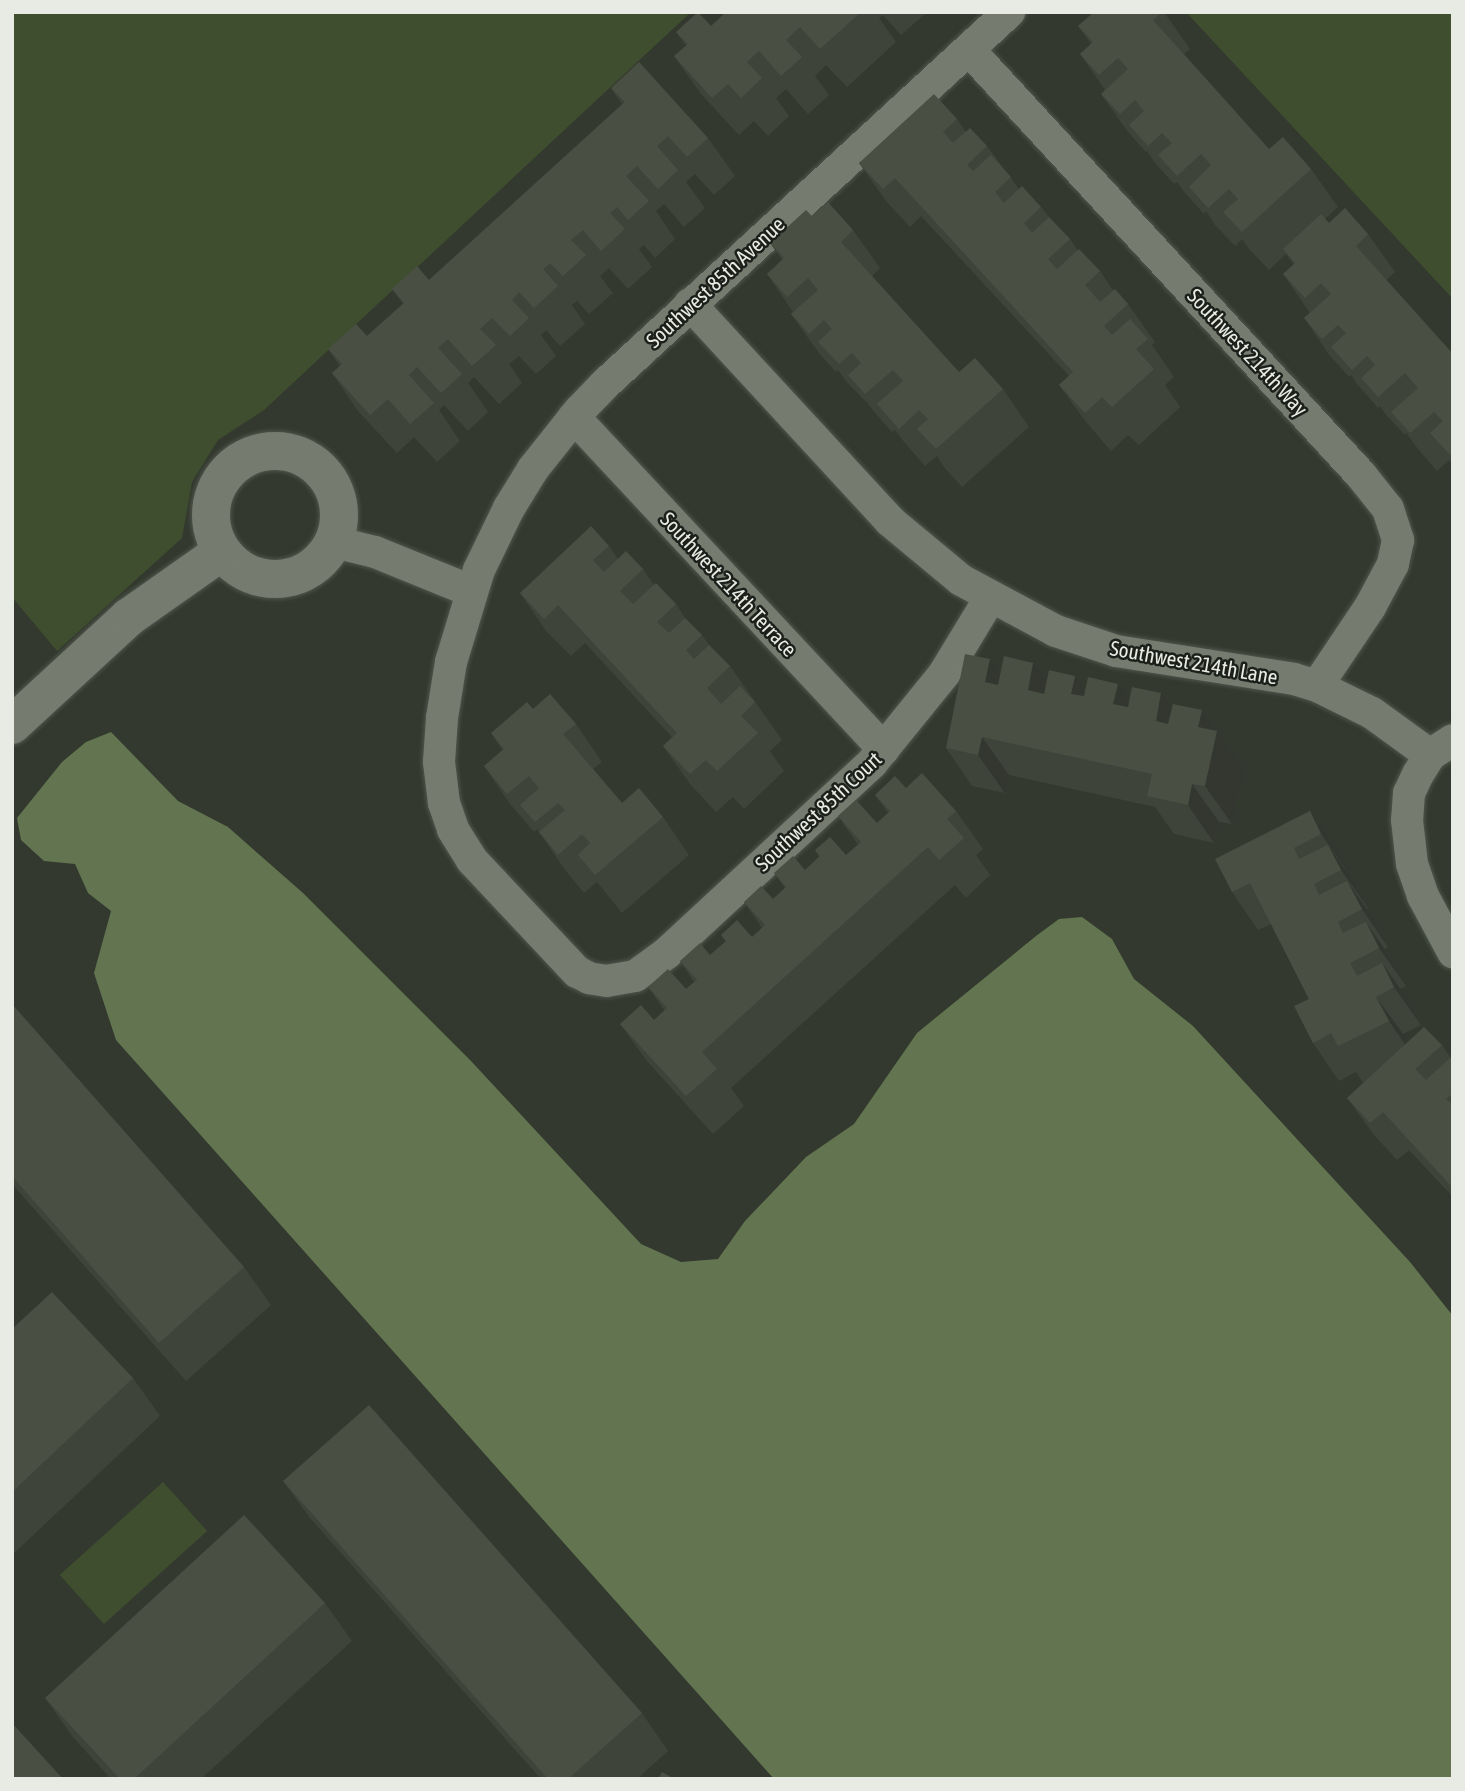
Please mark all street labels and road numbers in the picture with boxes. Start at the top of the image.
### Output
street label: Southwest 85th Avenue [640,211,790,353]
street label: Southwest 214th Way [1183,283,1313,421]
street label: Southwest 214th Terrace [656,506,802,662]
street label: Southwest 214th Lane [1108,635,1280,689]
street label: Southwest 85th Court [750,746,886,876]

